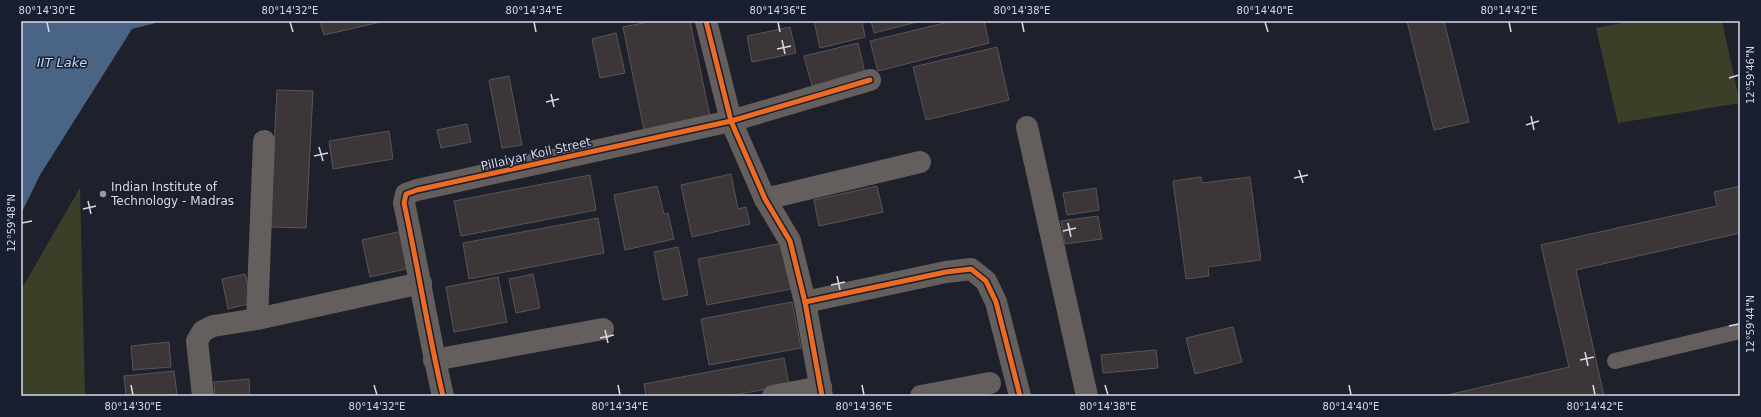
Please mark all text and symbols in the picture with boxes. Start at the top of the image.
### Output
text: 80°14'30"E [19,5,75,16]
text: 80°14'32"E [262,5,318,16]
text: 80°14'34"E [506,5,562,16]
text: 80°14'36"E [750,5,806,16]
text: 80°14'38"E [994,5,1050,16]
text: 80°14'40"E [1237,5,1293,16]
text: 80°14'42"E [1481,5,1537,16]
text: 12°59'46"N [1745,46,1756,104]
water label: IIT Lake [37,55,87,70]
street label: Pillaiyar Koil Street [480,134,593,173]
place label: Indian Institute of Technology - Madras [110,180,234,208]
marker: Indian Institute of Technology - Madras [98,189,108,199]
text: 12°59'48"N [6,194,17,252]
text: 12°59'44"N [1745,295,1756,353]
text: 80°14'30"E [105,401,161,412]
text: 80°14'32"E [349,401,405,412]
text: 80°14'34"E [592,401,648,412]
text: 80°14'36"E [836,401,892,412]
text: 80°14'38"E [1080,401,1136,412]
text: 80°14'40"E [1323,401,1379,412]
text: 80°14'42"E [1567,401,1623,412]

